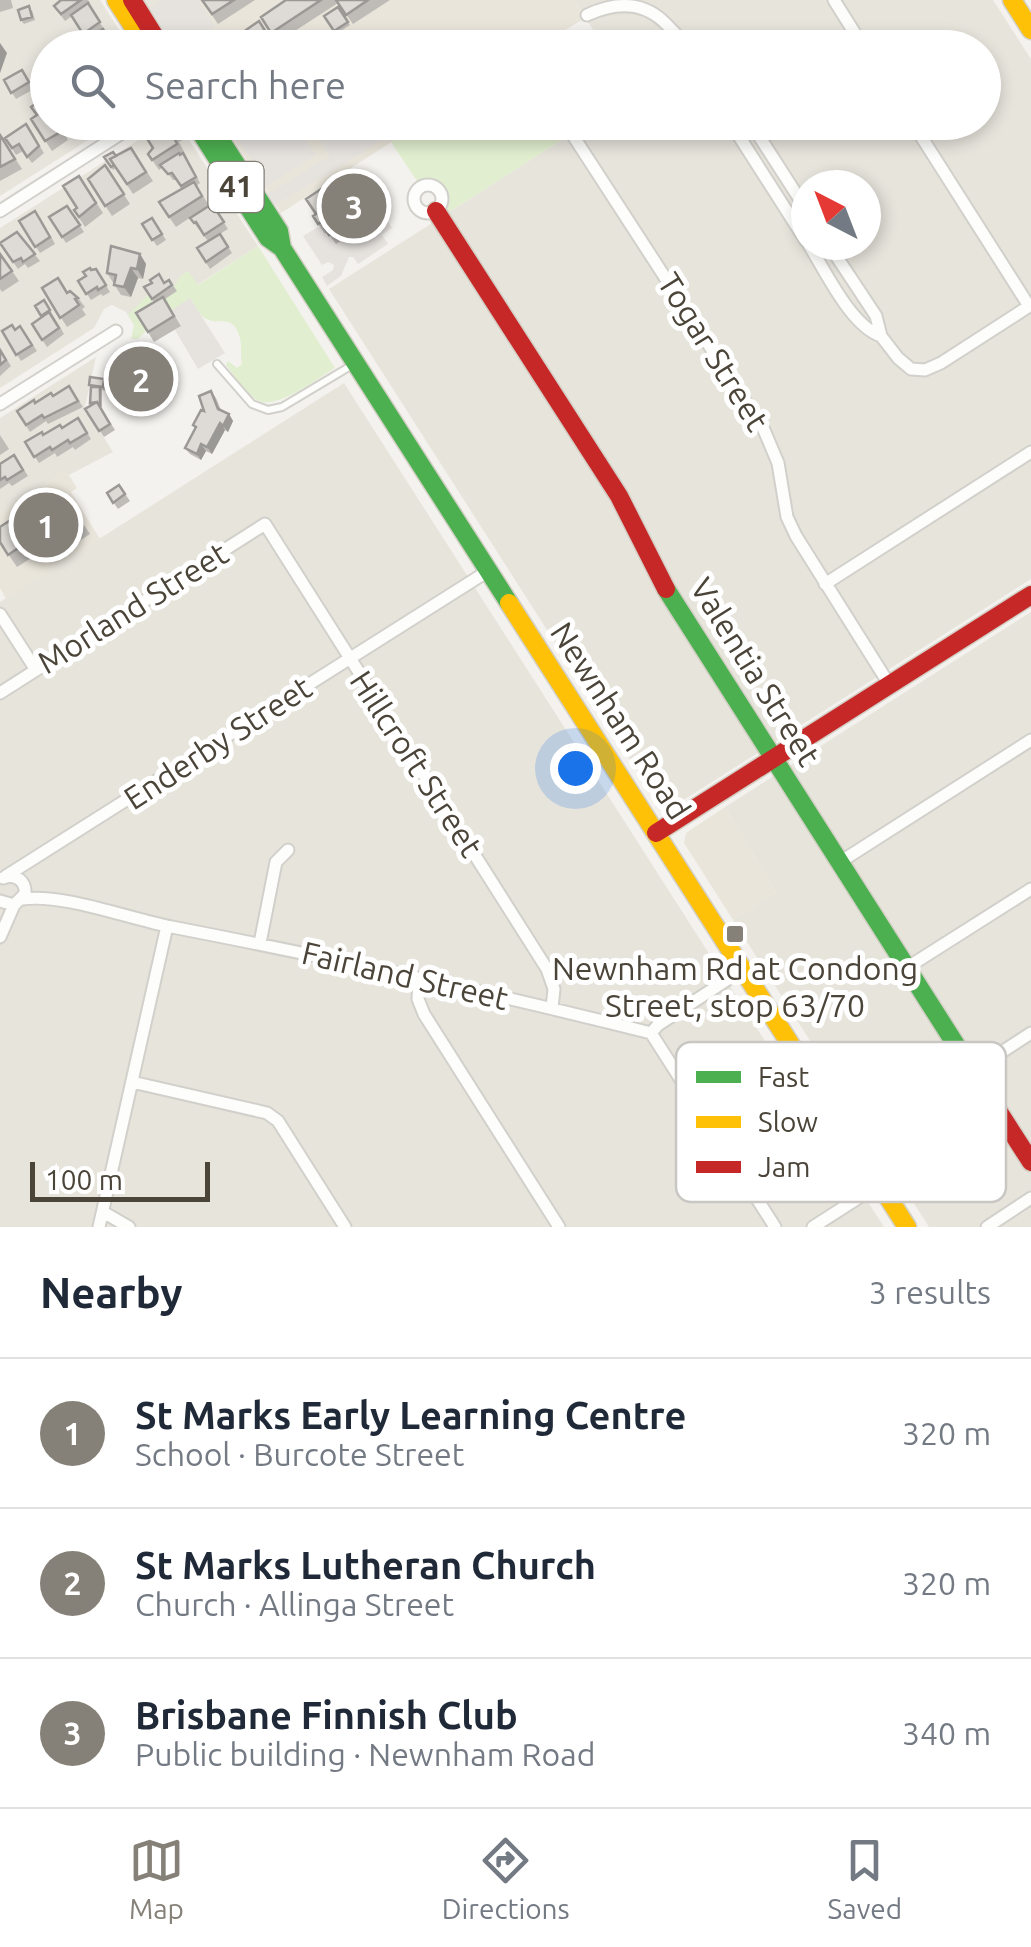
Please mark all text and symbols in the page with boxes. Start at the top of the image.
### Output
search box [30,30,1001,140]
icon: search [65,58,120,113]
text: Search here [145,64,346,106]
road number: 41 [208,162,264,212]
pin: 3 [322,168,386,244]
north arrow [791,170,881,260]
street label: Togar Street [651,266,777,437]
pin: 2 [108,342,174,416]
pin: 1 [13,488,78,562]
street label: Morland Street [31,534,234,680]
street label: Valentia Street [684,571,828,772]
street label: Newnham Road [544,615,698,825]
street label: Hillcroft Street [343,664,490,863]
street label: Enderby Street [117,668,318,816]
your location [550,743,601,794]
marker: Newnham Rd at Condong Street, stop 63/70 [724,923,746,945]
street label: Fairland Street [299,934,512,1016]
place label: Newnham Rd at Condong Street, stop 63/70 [552,950,918,1023]
legend [676,1042,1006,1202]
text: Fast [758,1061,809,1092]
text: Slow [758,1106,818,1137]
text: Jam [758,1151,810,1182]
scale bar [30,1157,210,1202]
text: 100 m [45,1164,123,1195]
text: Nearby [40,1269,183,1316]
text: 3 results [869,1274,991,1310]
text: St Marks Early Learning Centre [135,1394,686,1436]
text: 1 [63,1415,82,1451]
text: 320 m [902,1415,991,1451]
text: School · Burcote Street [135,1436,464,1472]
text: St Marks Lutheran Church [135,1544,596,1586]
text: 2 [63,1565,82,1601]
text: 320 m [902,1565,991,1601]
text: Church · Allinga Street [135,1586,454,1622]
text: Brisbane Finnish Club [135,1694,518,1736]
text: 3 [63,1715,82,1751]
text: 340 m [902,1715,991,1751]
text: Public building · Newnham Road [135,1736,595,1772]
tab: Map [129,1833,184,1924]
tab: Directions [442,1833,570,1924]
tab: Saved [828,1833,902,1924]

